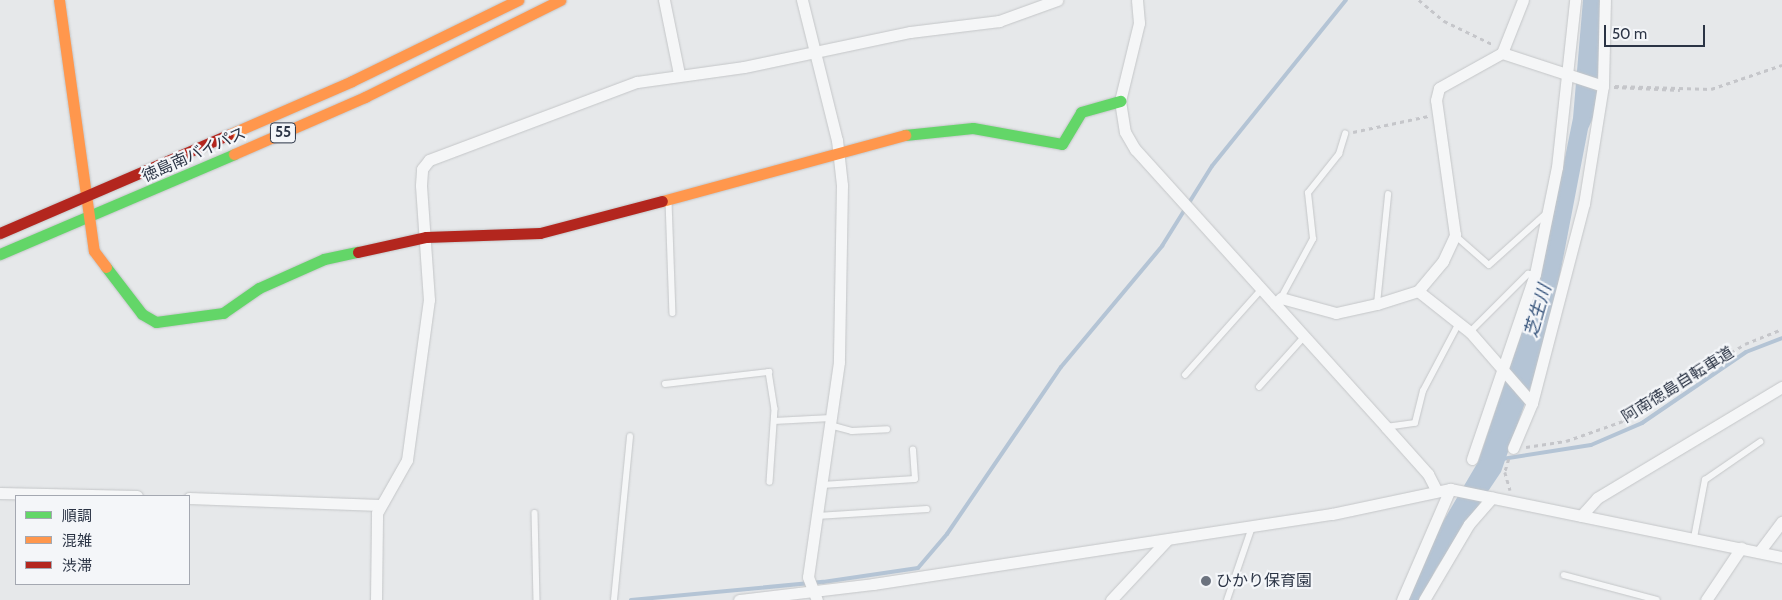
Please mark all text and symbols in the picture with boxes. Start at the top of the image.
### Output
scale bar [1607,15,1708,47]
text: 50 m [1612,25,1647,43]
road number: 55 [269,120,297,146]
street label: 徳島南バイパス [139,123,249,187]
water label: 芝生川 [1520,282,1556,340]
street label: 阿南徳島自転車道 [1619,343,1737,427]
legend [15,495,190,585]
text: 順調 [62,507,92,525]
text: 混雑 [62,532,92,550]
text: 渋滞 [62,557,92,575]
place label: ひかり保育園 [1216,571,1312,591]
marker: ひかり保育園 [1200,575,1212,587]

